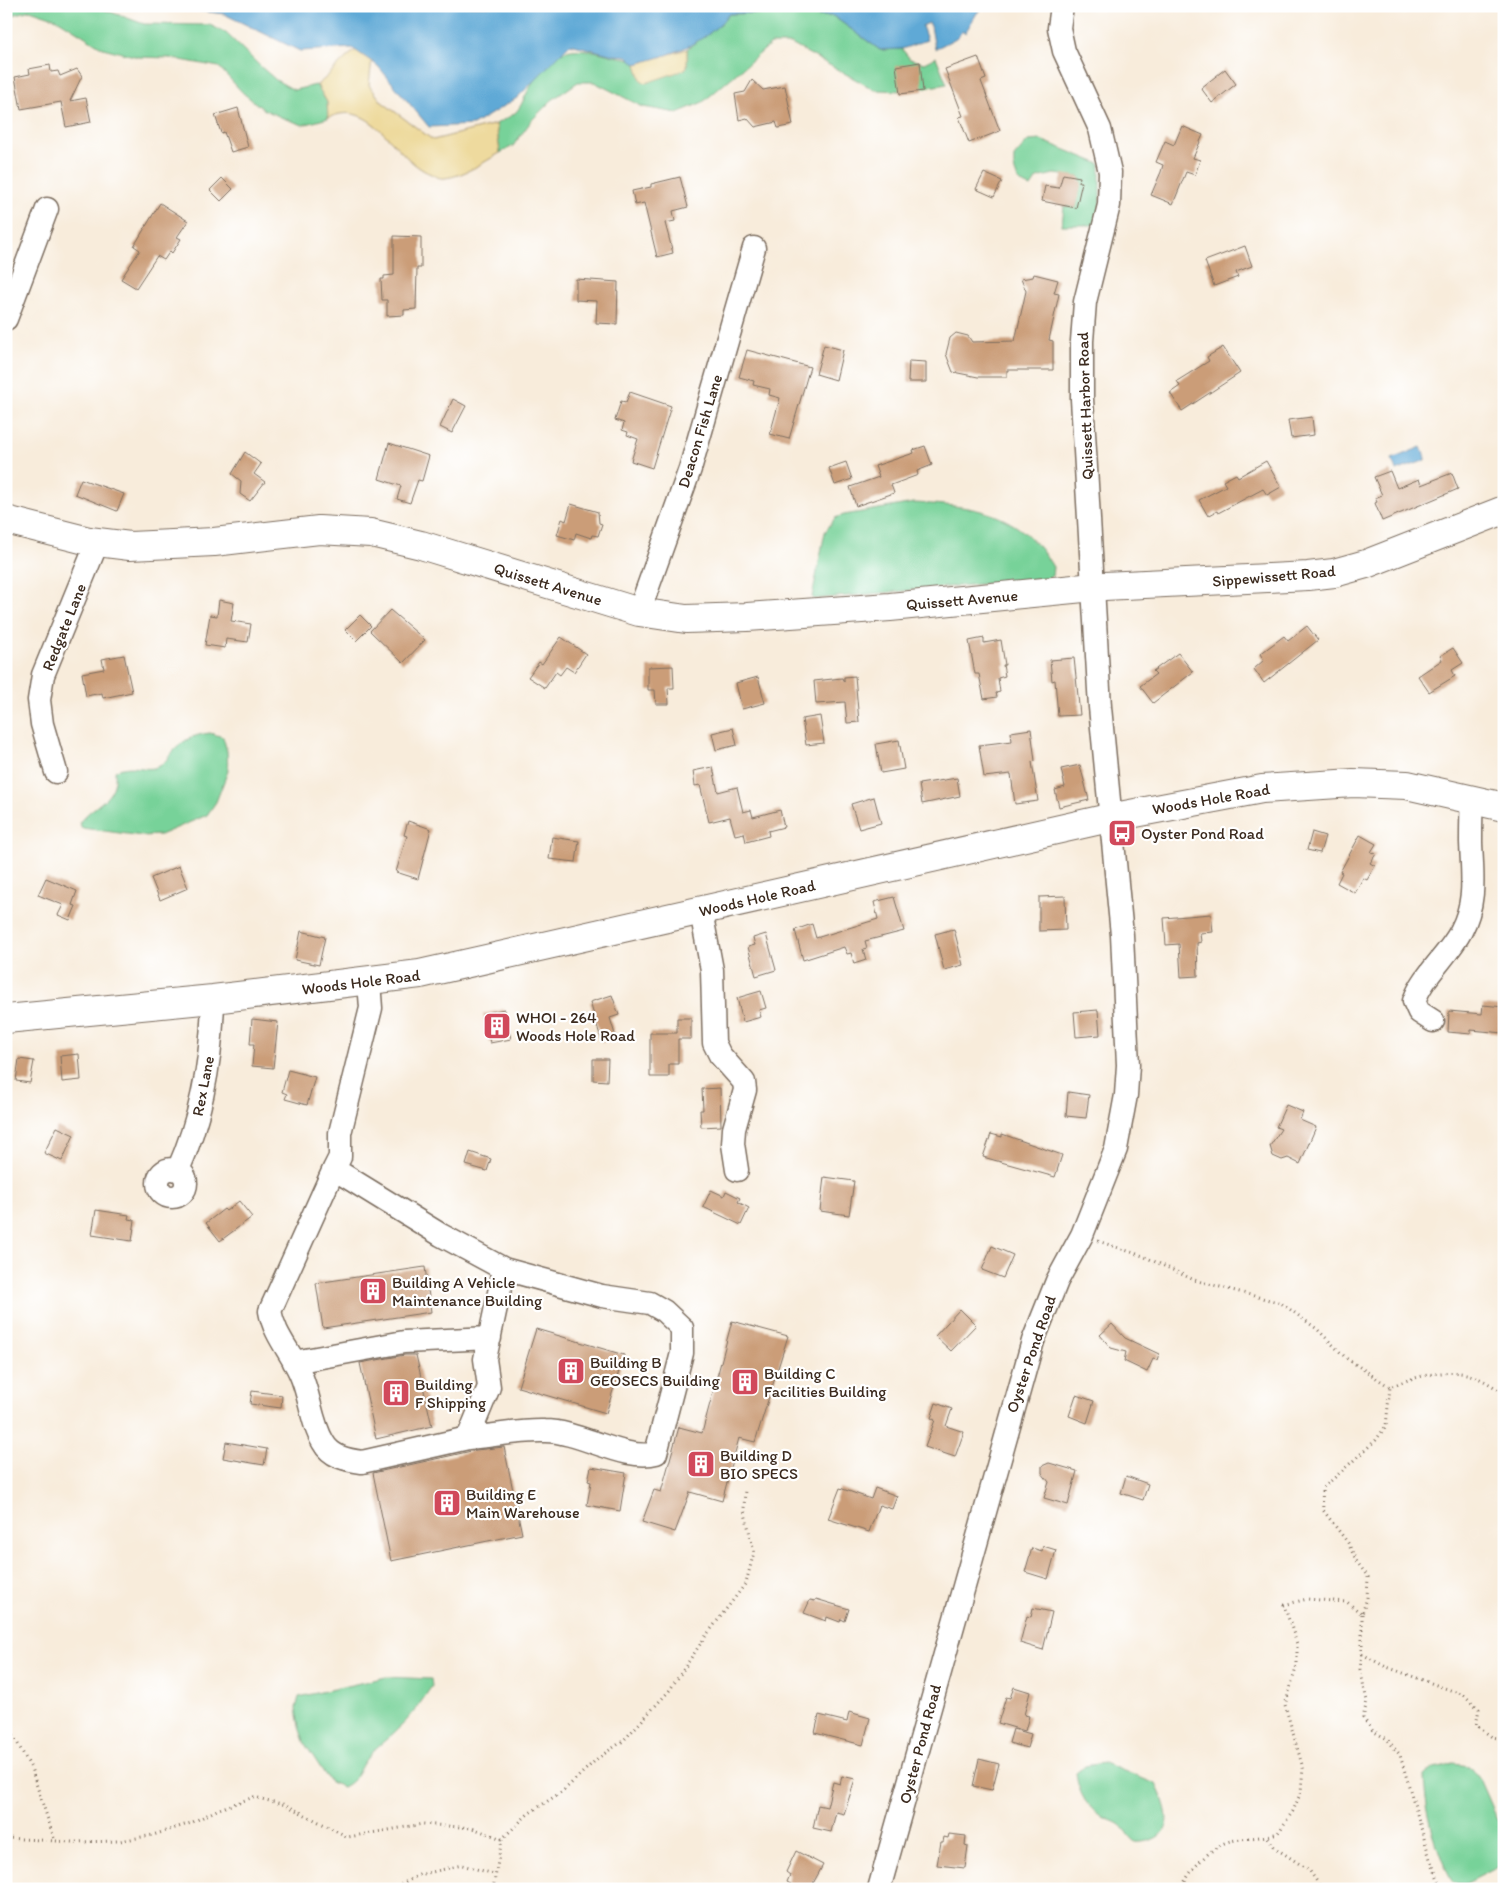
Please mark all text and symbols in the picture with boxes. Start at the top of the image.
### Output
street label: Quissett Harbor Road [1073,331,1097,480]
street label: Deacon Fish Lane [674,372,726,490]
street label: Quissett Avenue [492,559,605,610]
street label: Sippewissett Road [1212,561,1337,591]
street label: Redgate Lane [38,581,90,673]
street label: Quissett Avenue [905,586,1019,614]
street label: Woods Hole Road [1151,779,1271,819]
bus stop icon: Oyster Pond Road [1107,818,1137,848]
place label: Oyster Pond Road [1141,824,1264,843]
street label: Woods Hole Road [697,875,817,921]
street label: Woods Hole Road [301,965,421,999]
place label: WHOI - 264 Woods Hole Road [516,1008,635,1045]
building icon: WHOI - 264 Woods Hole Road [482,1011,512,1041]
street label: Rex Lane [188,1054,218,1118]
place label: Building A Vehicle Maintenance Building [392,1273,543,1310]
building icon: Building A Vehicle Maintenance Building [358,1276,388,1306]
street label: Oyster Pond Road [1002,1293,1060,1415]
place label: Building B GEOSECS Building [590,1353,720,1390]
building icon: Building B GEOSECS Building [556,1356,586,1386]
place label: Building C Facilities Building [764,1364,887,1401]
building icon: Building C Facilities Building [730,1367,760,1397]
place label: Building F Shipping [415,1375,487,1412]
building icon: Building F Shipping [381,1378,411,1408]
place label: Building D BIO SPECS [720,1446,798,1483]
building icon: Building D BIO SPECS [686,1449,716,1479]
place label: Building E Main Warehouse [466,1485,580,1522]
building icon: Building E Main Warehouse [432,1488,462,1518]
street label: Oyster Pond Road [895,1682,945,1806]

